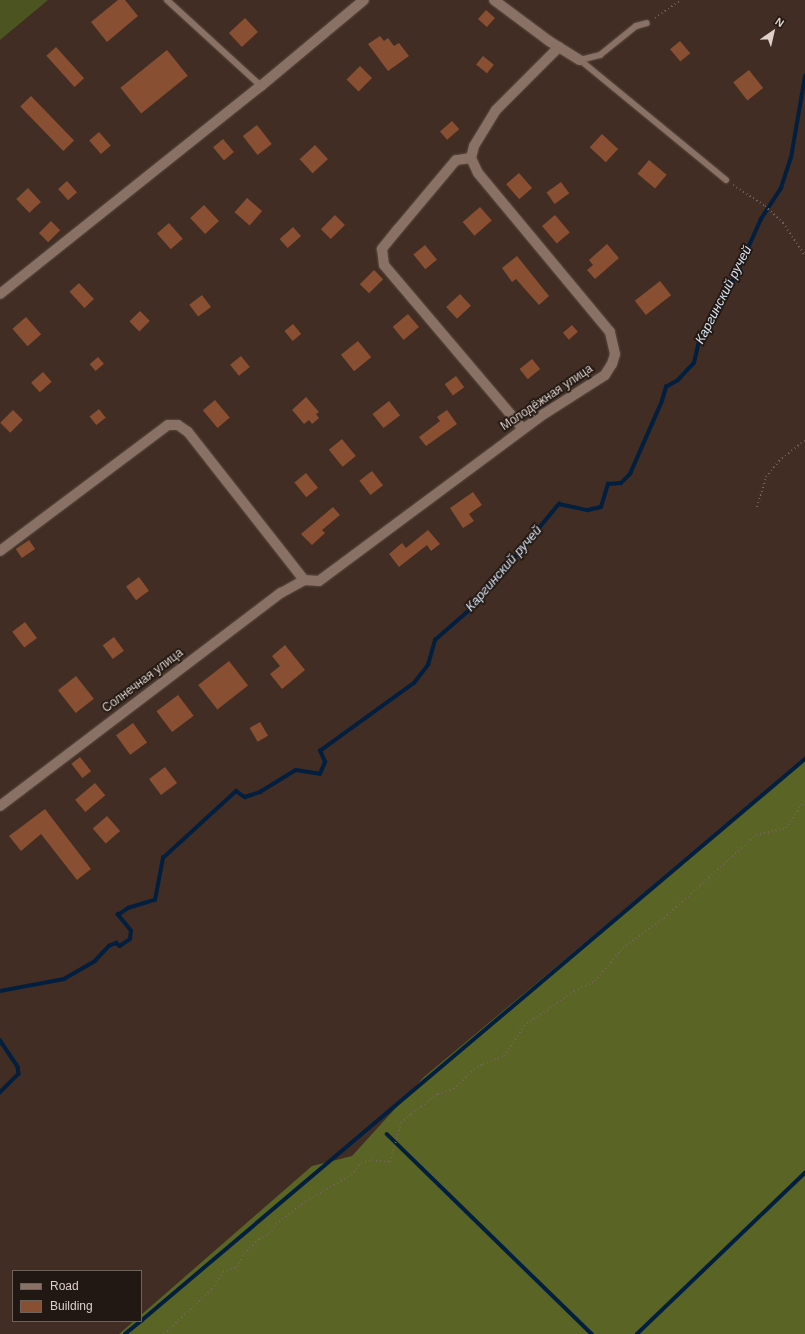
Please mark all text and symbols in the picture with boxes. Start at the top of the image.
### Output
north arrow [753,12,793,52]
text: N [773,15,786,29]
water label: Каргинский ручей [693,243,755,347]
street label: Молодёжная улица [498,362,596,434]
water label: Каргинский ручей [463,523,545,615]
street label: Солнечная улица [100,646,186,716]
legend [12,1270,142,1322]
text: Road [50,1279,79,1293]
text: Building [50,1299,93,1313]

